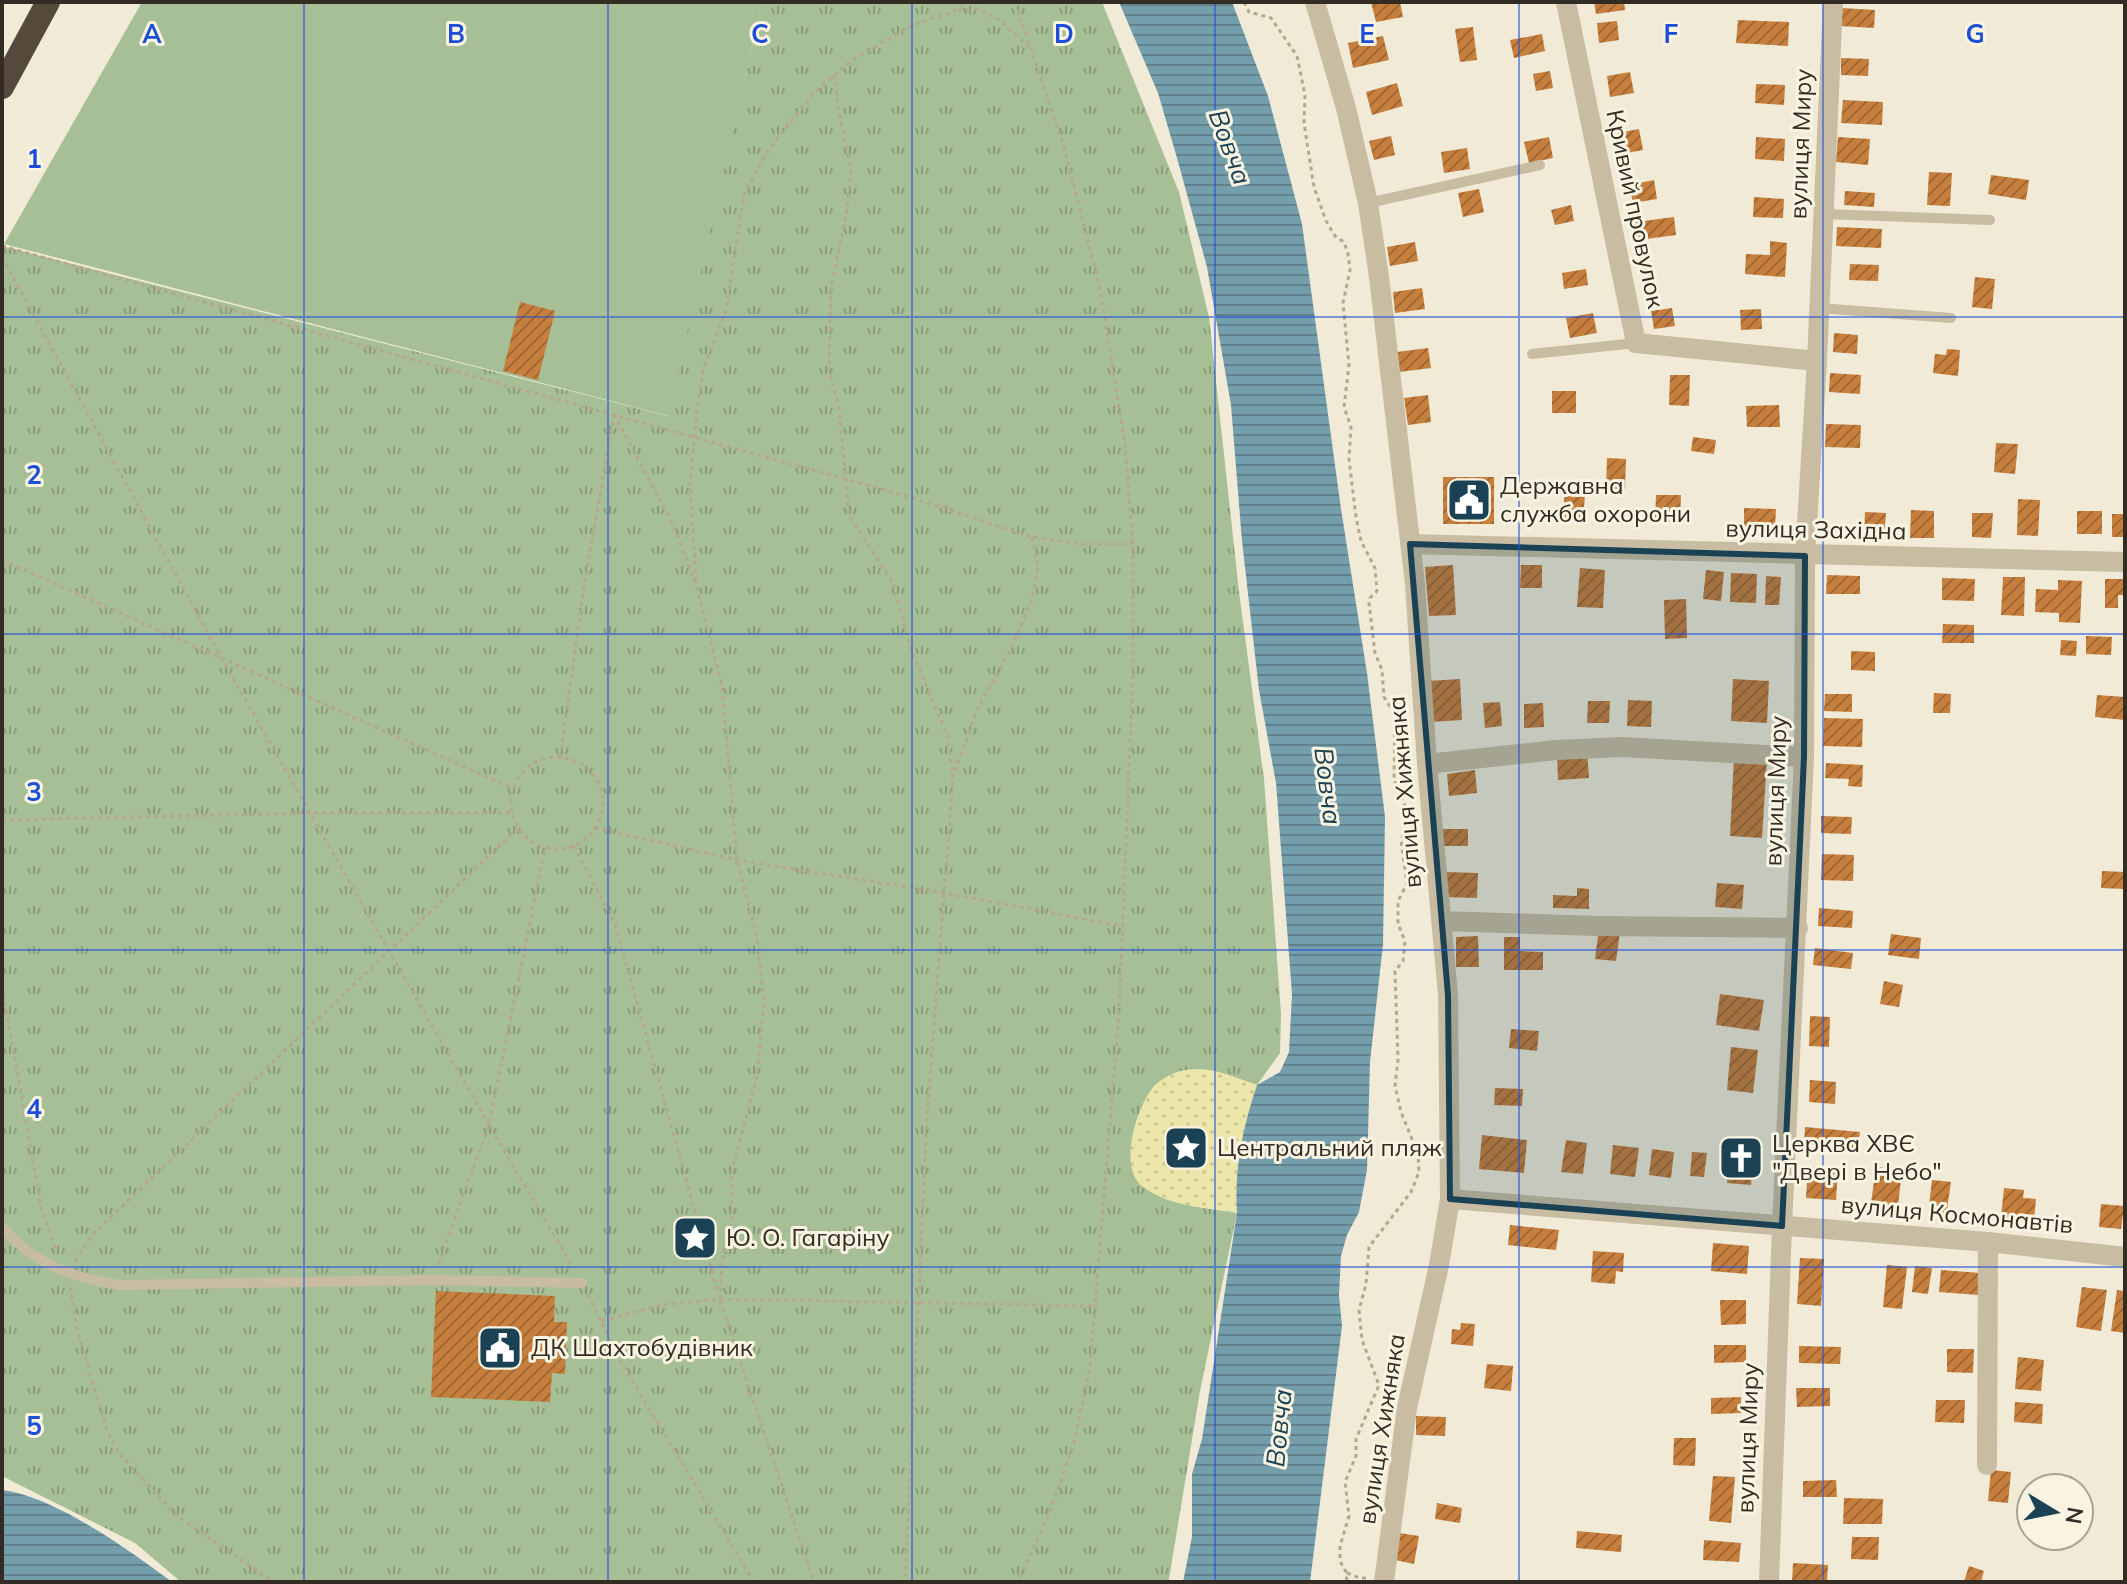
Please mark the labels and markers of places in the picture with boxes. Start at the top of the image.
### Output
place label: Державна служба охорони [1500,470,1691,528]
public building icon: Державна служба охорони [1445,476,1493,524]
place icon: Центральний пляж [1162,1124,1210,1172]
place label: Церква ХВЄ "Двері в Небо" [1772,1128,1942,1186]
place label: Центральний пляж [1217,1132,1442,1162]
church icon: Церква ХВЄ "Двері в Небо" [1717,1134,1765,1182]
place icon: Ю. О. Гагаріну [671,1214,719,1262]
place label: Ю. О. Гагаріну [726,1222,889,1252]
public building icon: ДК Шахтобудівник [476,1324,524,1372]
place label: ДК Шахтобудівник [531,1332,753,1362]

